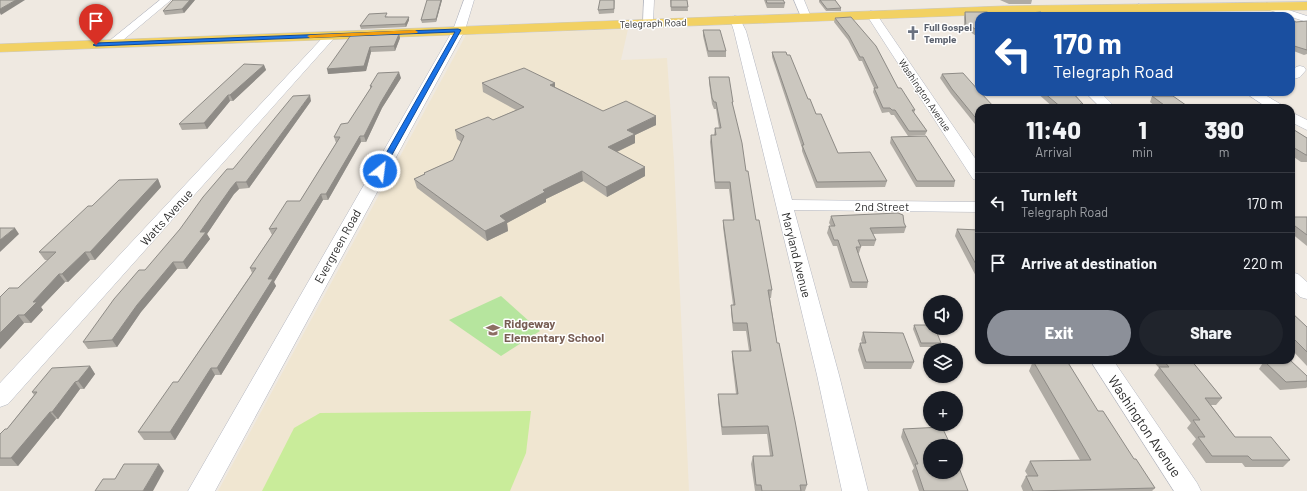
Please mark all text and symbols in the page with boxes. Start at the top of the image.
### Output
pin [79,4,113,45]
icon: arrive [85,10,107,32]
street label: Telegraph Road [619,16,687,30]
place label: Full Gospel Temple [924,21,972,45]
church icon: Full Gospel Temple [905,25,921,41]
text: 170 m [1053,26,1122,60]
icon: left [987,28,1039,80]
street label: Washington Avenue [896,56,954,134]
text: Telegraph Road [1053,60,1174,82]
text: 11:40 [1026,115,1081,144]
text: 1 [1138,115,1147,144]
text: 390 [1204,115,1244,144]
text: Arrival [1035,144,1072,160]
text: min [1132,144,1153,160]
text: m [1219,144,1229,160]
position arrow [359,150,401,192]
street label: Watts Avenue [137,186,195,248]
text: Turn left [1021,186,1077,204]
icon: left [987,192,1009,214]
text: 170 m [1247,194,1283,212]
street label: 2nd Street [855,199,909,213]
text: Telegraph Road [1021,204,1108,220]
street label: Evergreen Road [311,207,363,285]
street label: Maryland Avenue [780,211,814,299]
icon: arrive [987,252,1009,274]
text: Arrive at destination [1021,254,1157,272]
text: 220 m [1243,254,1283,272]
map controls [923,295,963,479]
button: sound [923,295,963,335]
button: Exit [987,310,1131,356]
button: Share [1139,310,1283,356]
place label: Ridgeway Elementary School [504,316,604,344]
school or university icon: Ridgeway Elementary School [485,322,501,338]
button: layers [923,343,963,383]
street label: Washington Avenue [1105,372,1185,480]
button: + [923,391,963,431]
button: − [923,439,963,479]

